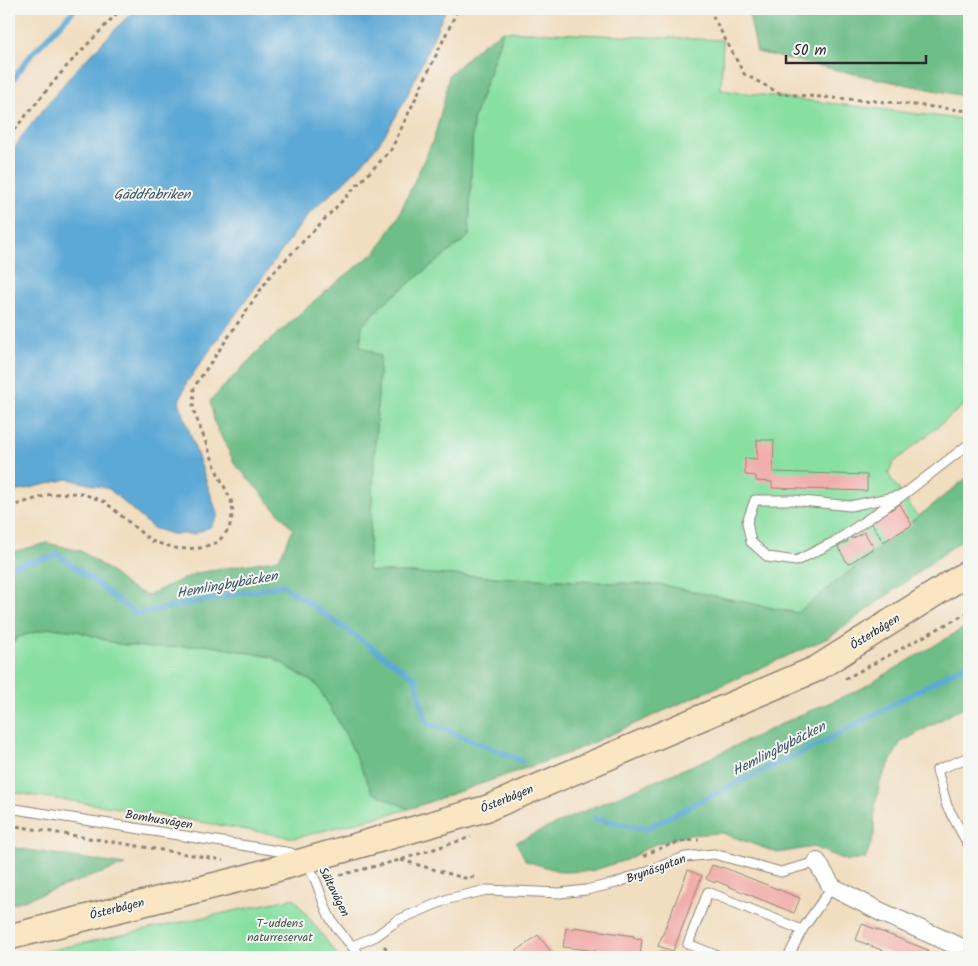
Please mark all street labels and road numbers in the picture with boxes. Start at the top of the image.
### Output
street label: Österbågen [846,609,904,655]
street label: Österbågen [478,780,536,818]
street label: Bomhusvägen [124,805,194,835]
street label: Brynäsgatan [623,849,689,889]
street label: Sältavägen [313,864,355,920]
street label: Österbågen [88,893,146,925]

